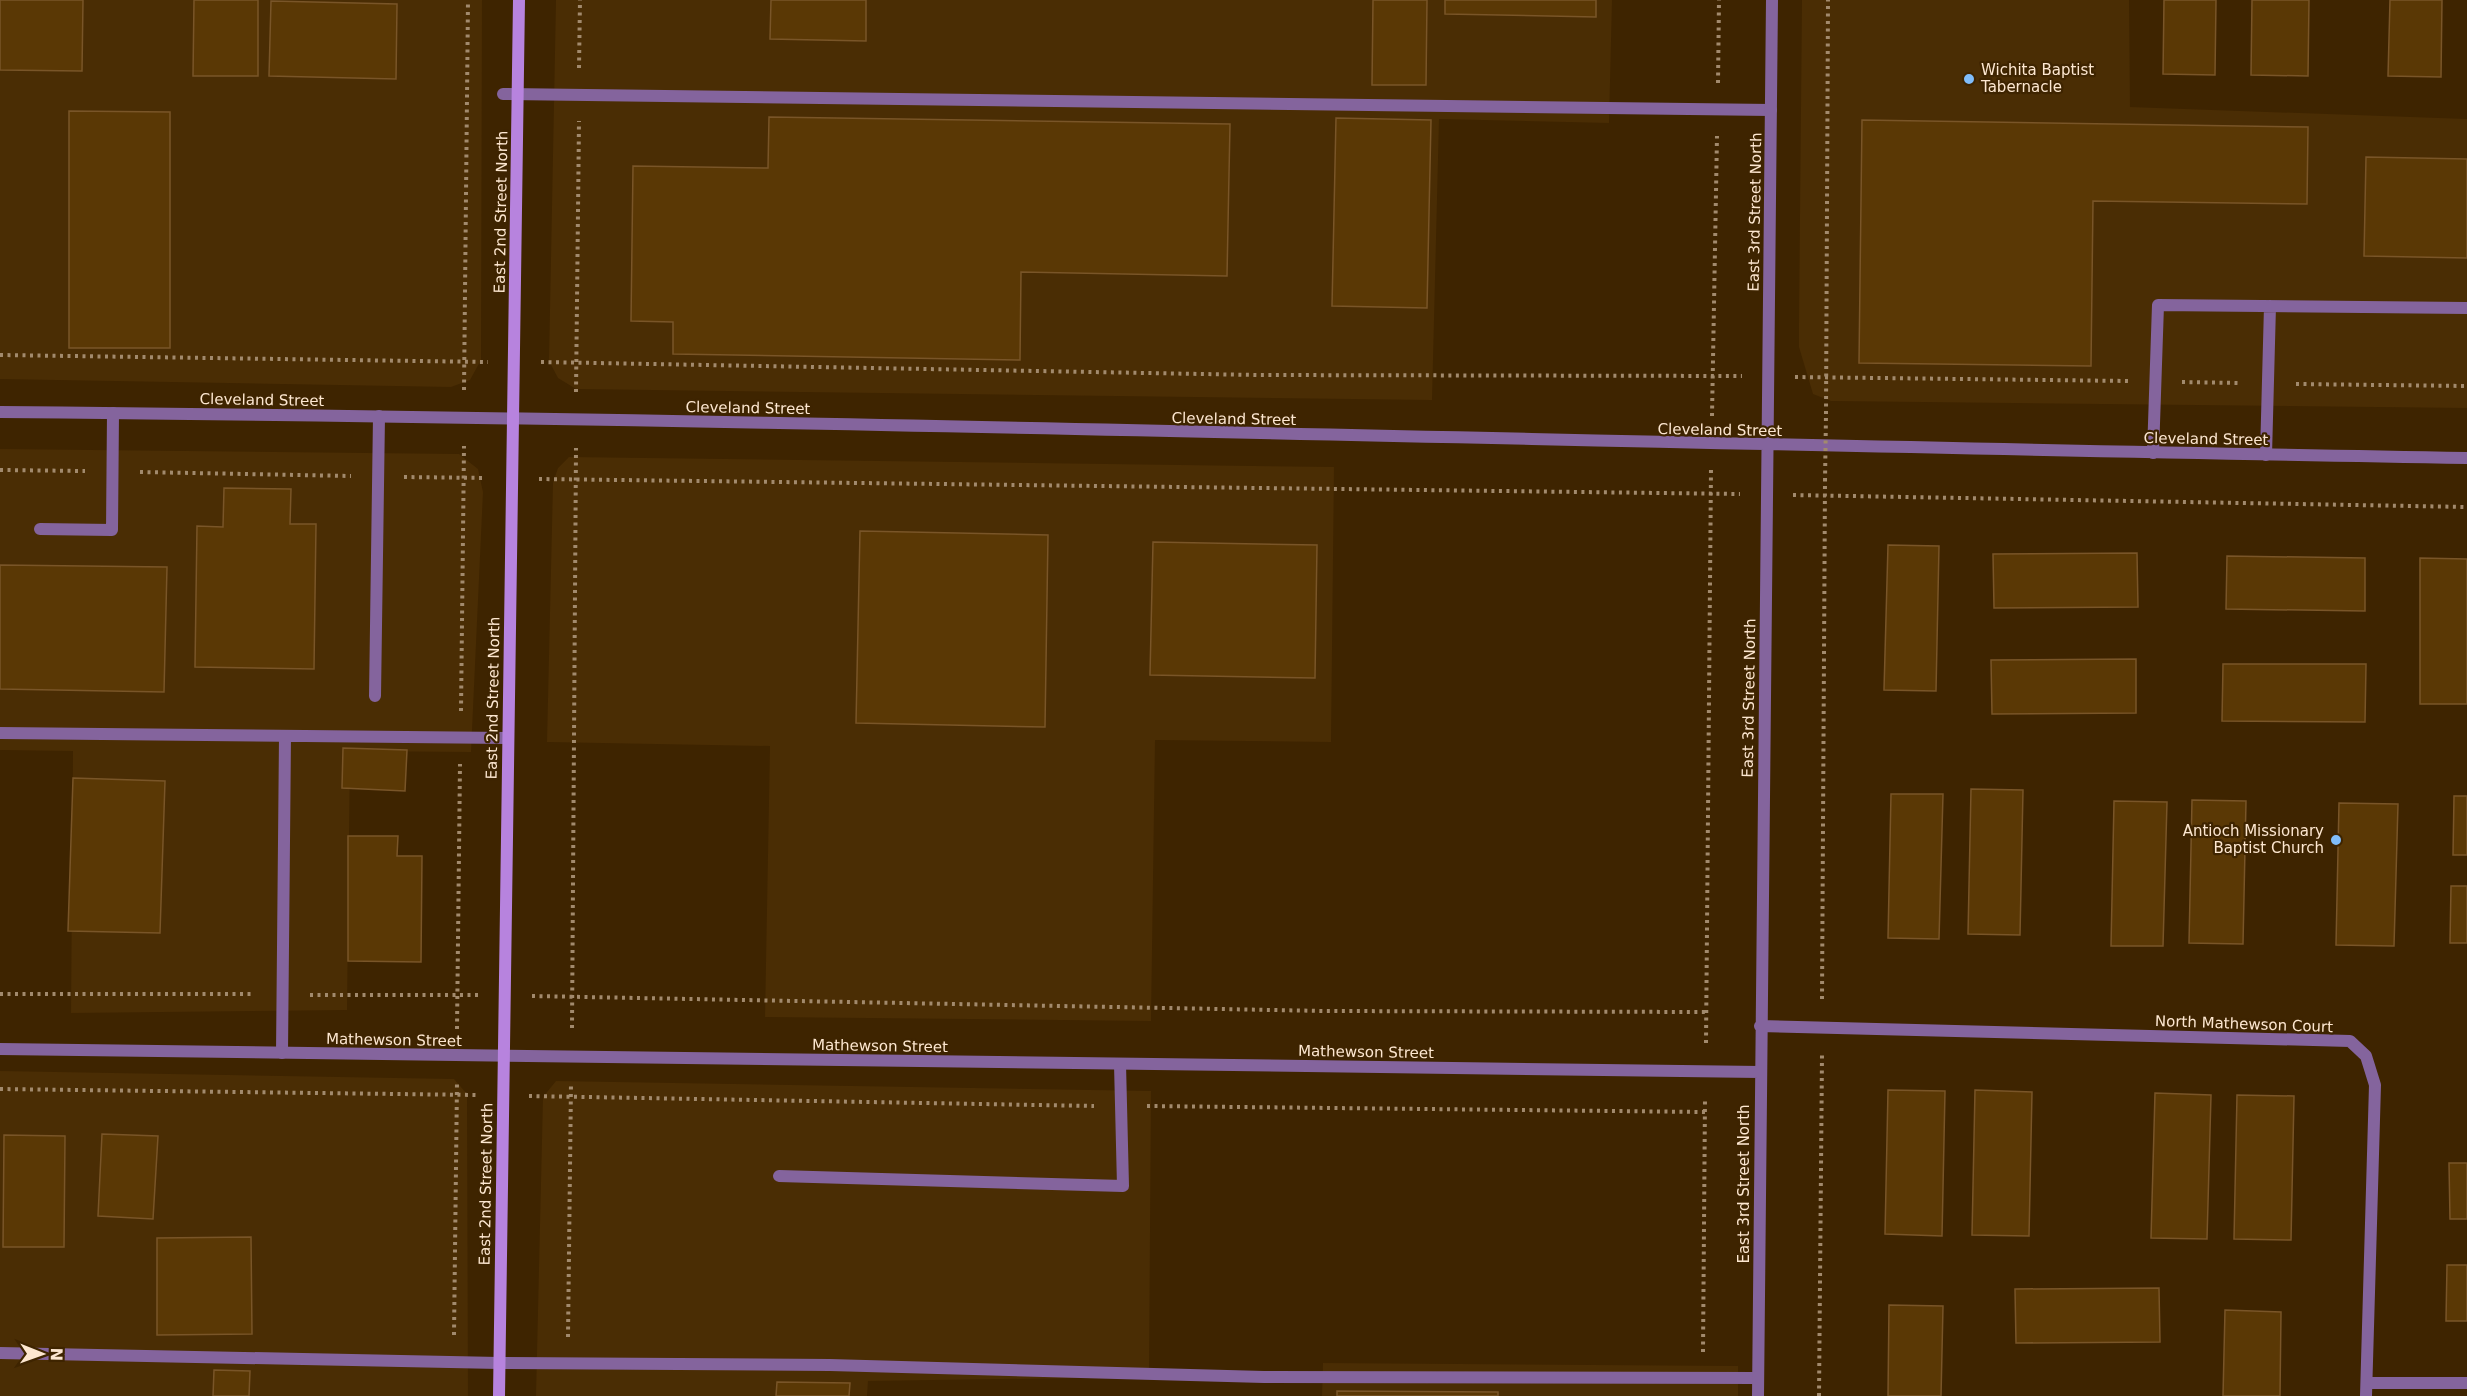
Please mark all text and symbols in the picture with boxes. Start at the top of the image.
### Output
place label: Wichita Baptist Tabernacle [1980,61,2094,96]
marker: Wichita Baptist Tabernacle [1962,72,1976,86]
street label: East 2nd Street North [491,130,511,294]
street label: East 3rd Street North [1745,132,1765,292]
street label: Cleveland Street [199,390,325,410]
street label: Cleveland Street [685,398,811,418]
street label: Cleveland Street [1171,409,1297,429]
street label: Cleveland Street [1657,420,1783,440]
street label: Cleveland Street [2143,429,2269,449]
street label: East 2nd Street North [483,616,503,780]
street label: East 3rd Street North [1739,618,1759,778]
place label: Antioch Missionary Baptist Church [2183,822,2324,857]
marker: Antioch Missionary Baptist Church [2329,833,2343,847]
street label: North Mathewson Court [2155,1012,2333,1036]
street label: Mathewson Street [326,1030,462,1050]
street label: Mathewson Street [812,1036,948,1056]
street label: Mathewson Street [1298,1042,1434,1062]
street label: East 2nd Street North [476,1102,496,1266]
street label: East 3rd Street North [1735,1104,1753,1264]
north arrow [12,1324,72,1384]
text: N [47,1347,66,1361]

